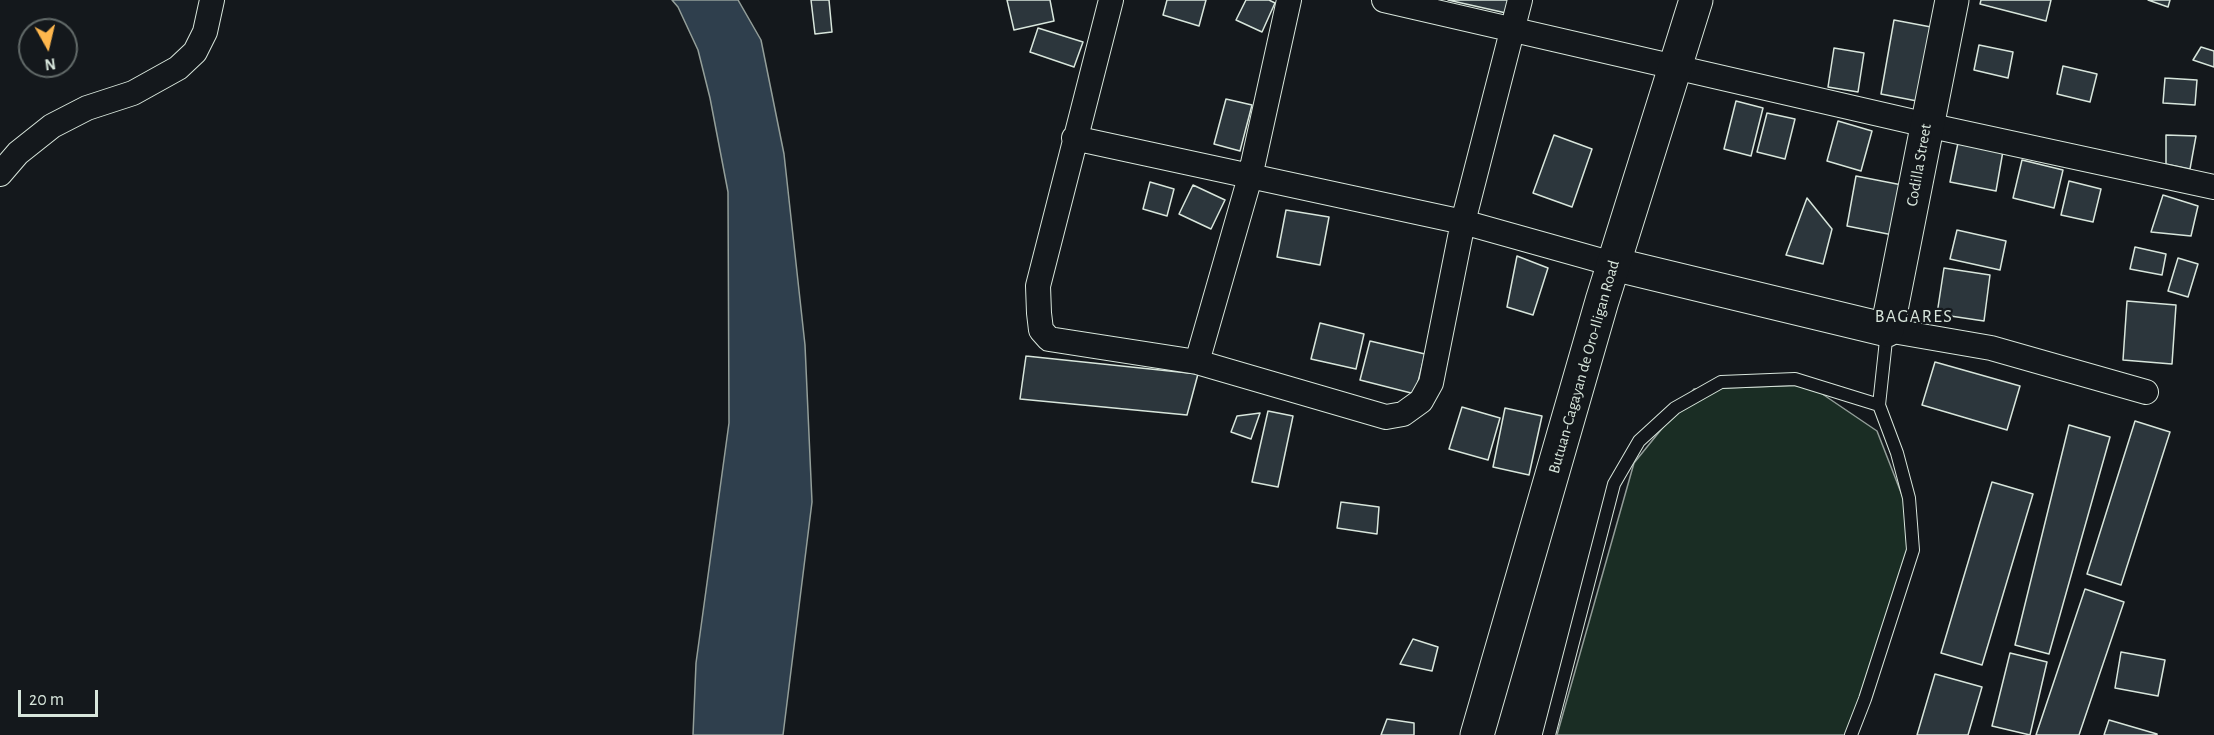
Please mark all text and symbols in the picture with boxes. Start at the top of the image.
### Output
north arrow [18,18,78,78]
text: N [44,55,57,73]
street label: Codilla Street [1902,122,1936,208]
street label: Butuan-Cagayan de Oro-Iligan Road [1544,258,1624,476]
district label: BAGARES [1875,306,1953,328]
scale bar [21,678,100,716]
text: 20 m [29,691,64,709]

